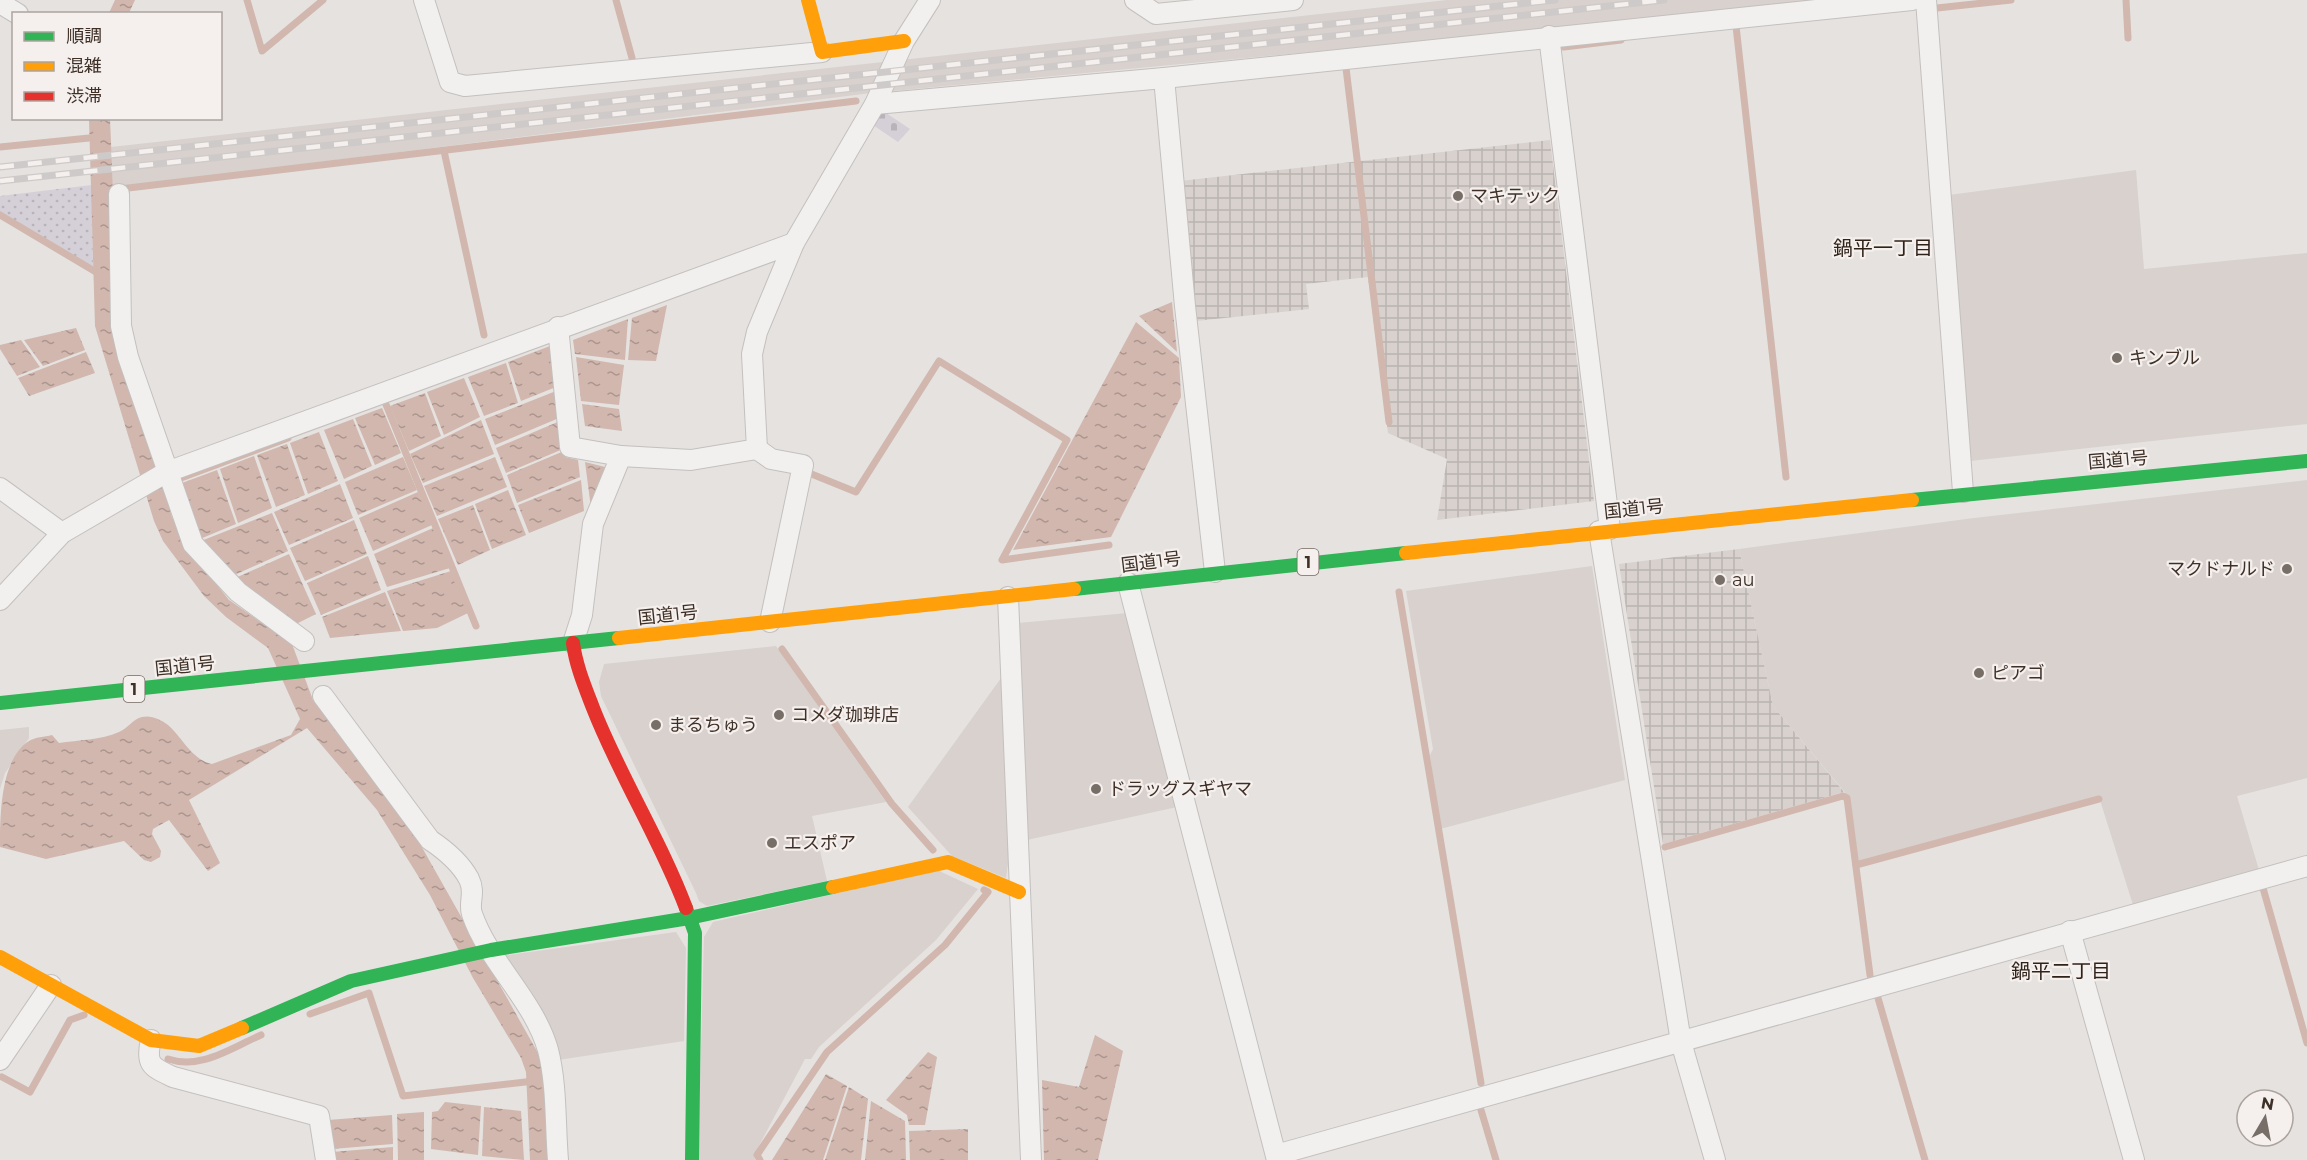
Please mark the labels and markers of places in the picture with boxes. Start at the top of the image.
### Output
place label: マキテック [1470,185,1560,207]
marker: マキテック [1451,189,1465,203]
place label: キンブル [2129,347,2200,369]
marker: キンブル [2110,351,2124,365]
place label: マクドナルド [2167,558,2275,580]
marker: マクドナルド [2280,562,2294,576]
place label: au [1732,569,1755,591]
marker: au [1713,573,1727,587]
place label: ピアゴ [1991,662,2045,684]
marker: ピアゴ [1972,666,1986,680]
place label: コメダ珈琲店 [791,704,899,726]
marker: コメダ珈琲店 [772,708,786,722]
place label: まるちゅう [668,714,758,736]
marker: まるちゅう [649,718,663,732]
place label: ドラッグスギヤマ [1108,778,1252,800]
marker: ドラッグスギヤマ [1089,782,1103,796]
place label: エスポア [784,832,856,854]
marker: エスポア [765,836,779,850]

